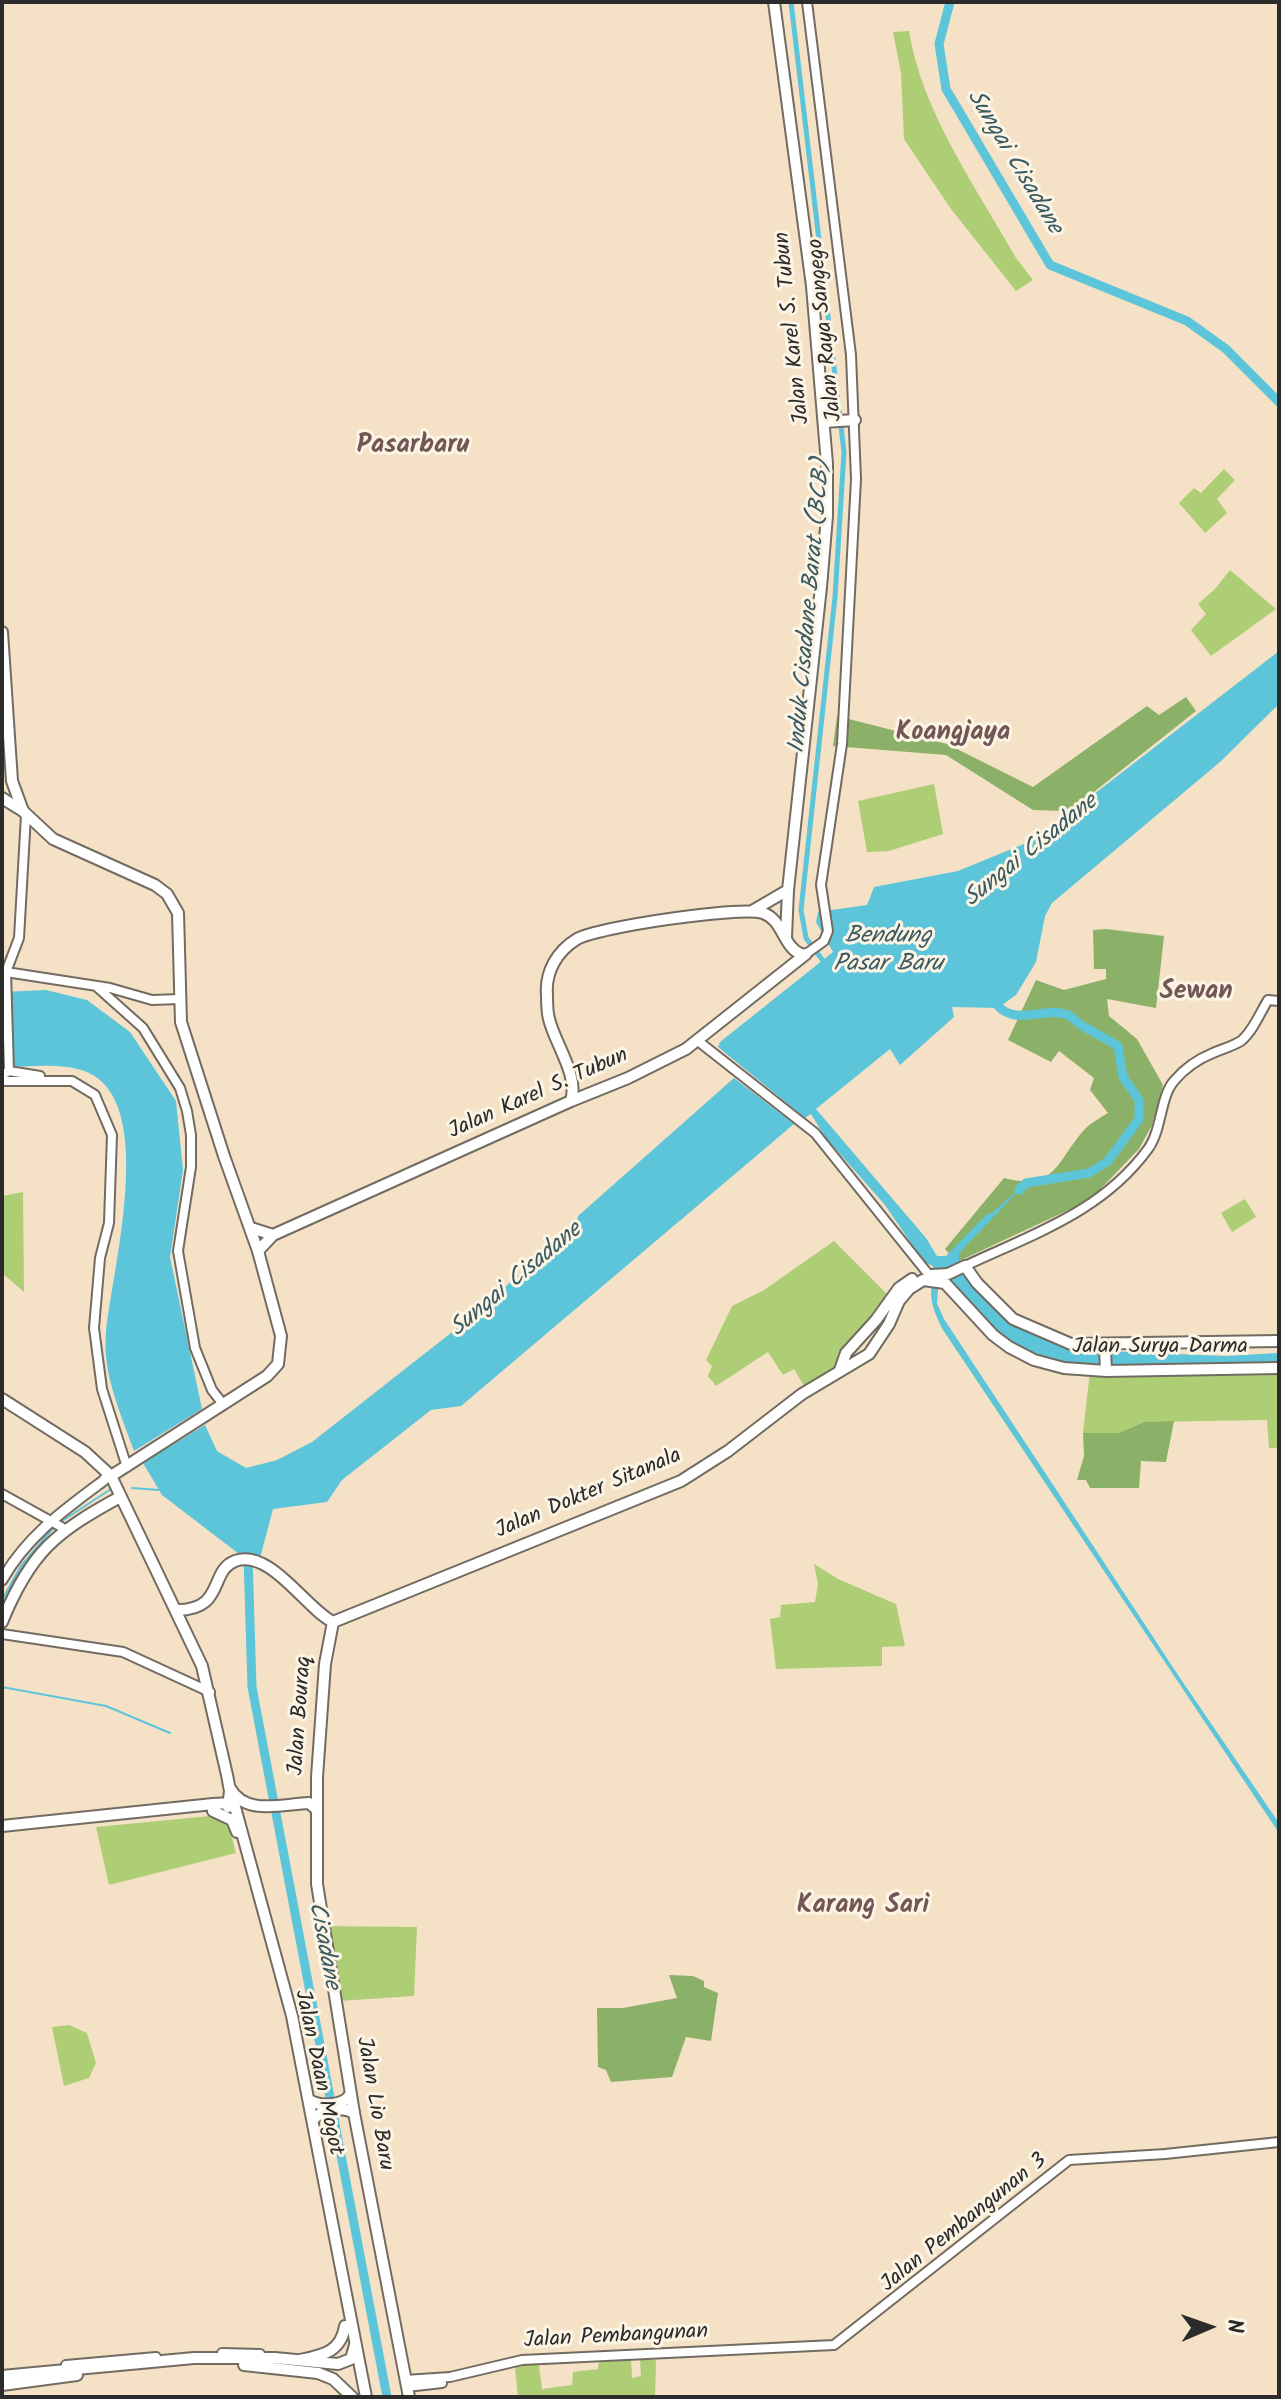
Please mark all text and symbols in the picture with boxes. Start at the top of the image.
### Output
water label: Sungai Cisadane [959,86,1067,240]
street label: Jalan Karel S. Tubun [771,230,817,426]
street label: Jalan Raya Sangego [804,237,850,423]
district label: Pasarbaru [357,432,469,464]
water label: Induk Cisadane Barat (BCB) [785,457,839,755]
district label: Koangjaya [896,719,1010,751]
water label: Sungai Cisadane [959,789,1105,915]
water label: Bendung Pasar Baru [833,924,943,980]
district label: Sewan [1159,978,1233,1010]
street label: Jalan Karel S. Tubun [445,1044,633,1146]
water label: Sungai Cisadane [445,1217,589,1345]
street label: Jalan Surya Darma [1072,1335,1248,1361]
street label: Jalan Dokter Sitanala [492,1444,686,1546]
street label: Jalan Bouraq [285,1655,319,1777]
district label: Karang Sari [797,1892,929,1924]
water label: Cisadane [299,1900,345,1992]
street label: Jalan Daan Mogot [287,1988,347,2158]
street label: Jalan Lio Baru [348,2035,398,2173]
street label: Jalan Pembangunan 3 [877,2149,1053,2299]
north arrow [1169,2287,1249,2367]
text: N [1216,2319,1251,2334]
street label: Jalan Pembangunan [523,2320,709,2356]

